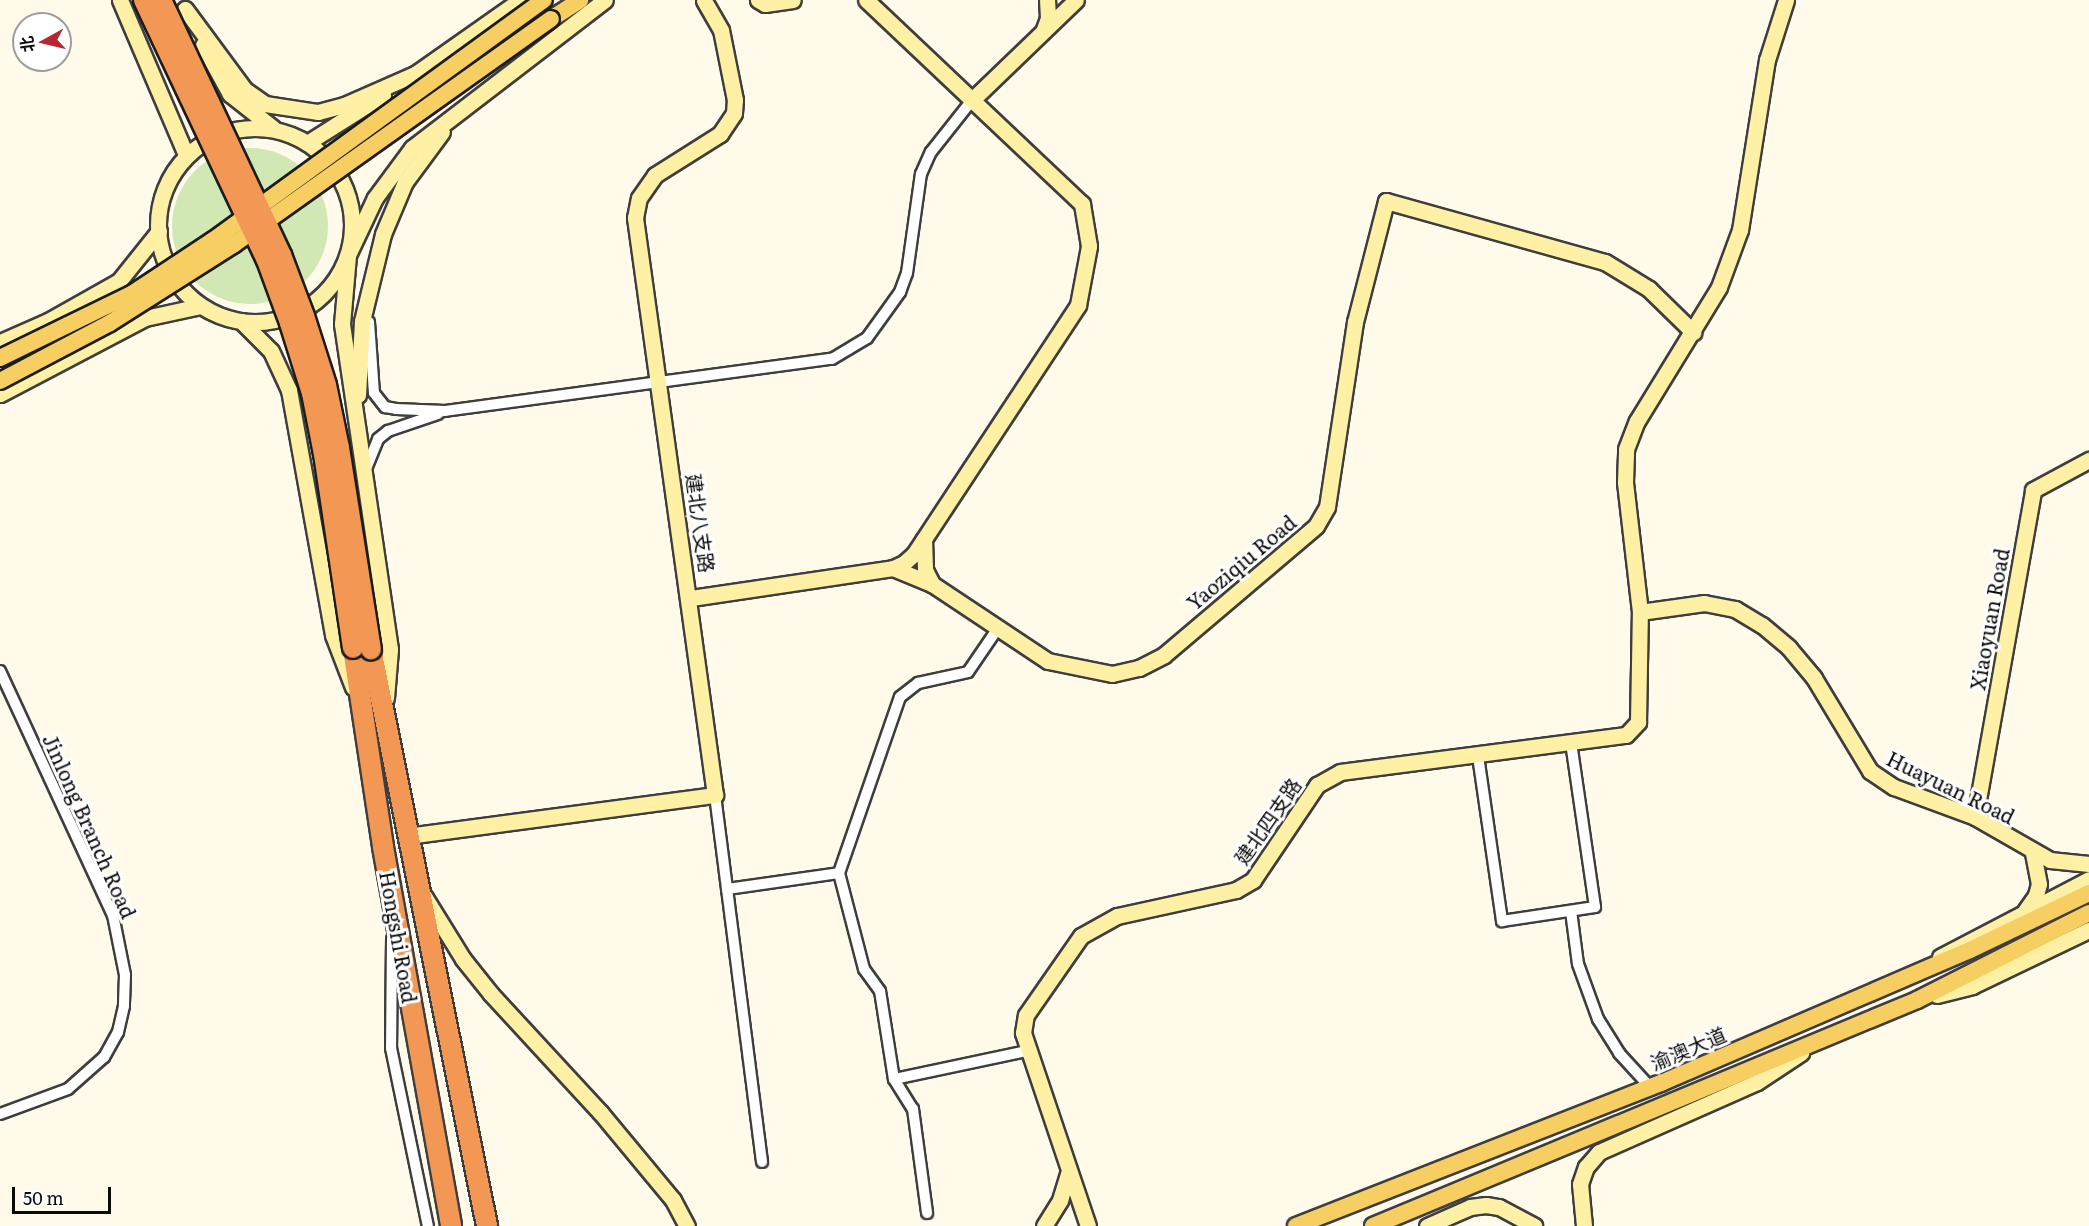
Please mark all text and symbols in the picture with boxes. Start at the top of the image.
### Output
north arrow [12,12,72,72]
text: 北 [13,35,39,54]
street label: 建北八支路 [682,472,720,574]
street label: Yaoziqiu Road [1182,509,1300,615]
street label: Xiaoyuan Road [1965,546,2013,692]
street label: Jinlong Branch Road [39,730,141,922]
street label: Huayuan Road [1883,746,2019,828]
street label: 建北四支路 [1228,773,1306,869]
street label: Hongshi Road [376,869,422,1005]
street label: 渝澳大道 [1646,1021,1730,1075]
scale bar [15,1175,114,1213]
text: 50 m [23,1184,64,1211]

